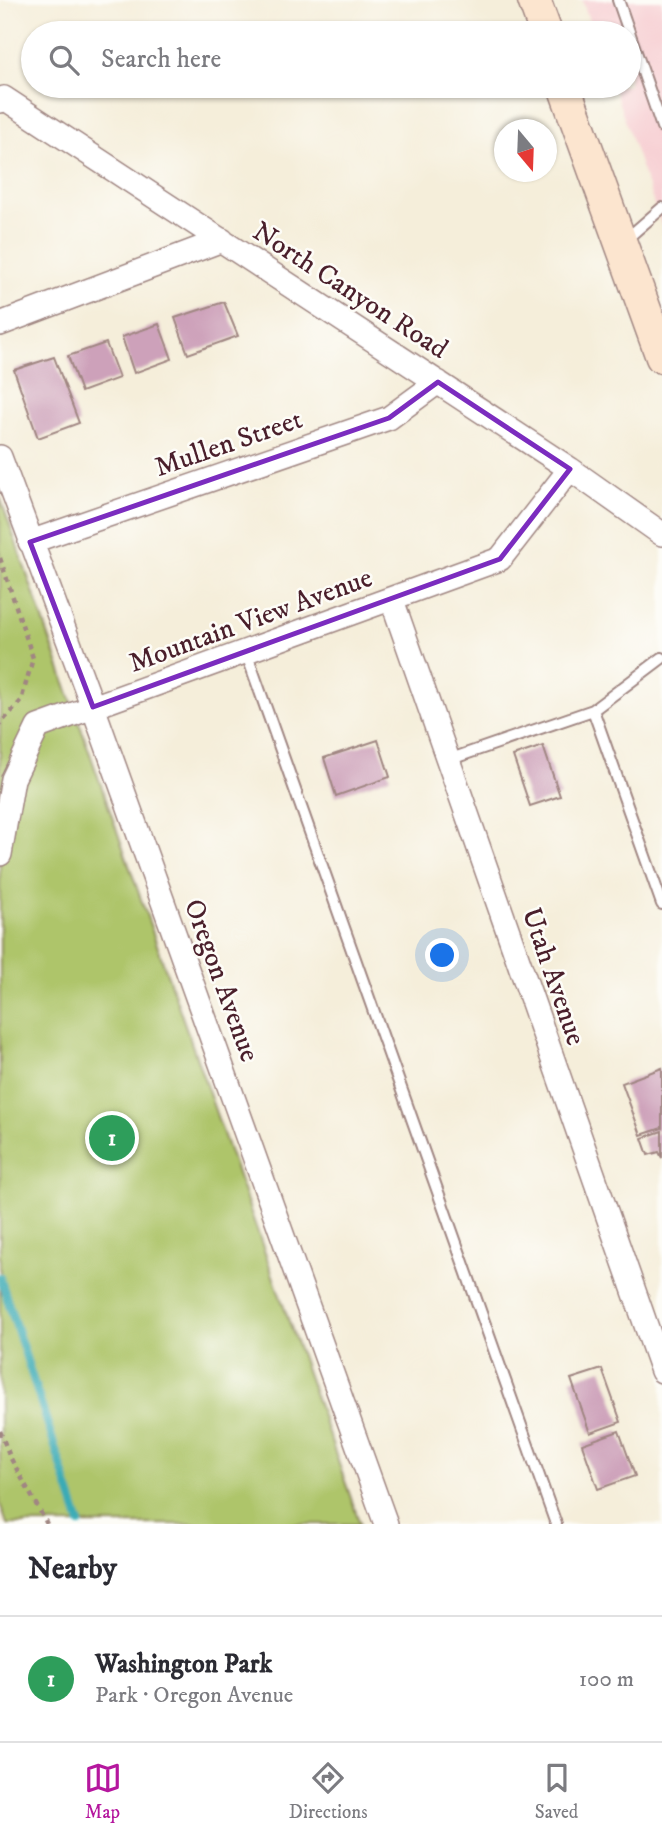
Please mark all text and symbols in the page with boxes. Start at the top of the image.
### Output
search box [21,21,641,98]
icon: search [45,41,83,79]
text: Search here [101,43,221,76]
north arrow [494,119,557,182]
street label: North Canyon Road [246,214,455,367]
street label: Mullen Street [150,402,307,485]
street label: Mountain View Avenue [124,560,377,681]
street label: Oregon Avenue [176,894,267,1067]
street label: Utah Avenue [514,903,593,1050]
your location [425,938,459,972]
pin: 1 [89,1112,135,1164]
text: Nearby [28,1551,117,1588]
text: Washington Park [95,1648,272,1681]
text: 1 [47,1665,55,1694]
text: 100 m [579,1665,634,1694]
text: Park · Oregon Avenue [95,1681,293,1710]
tab: Map [84,1759,122,1824]
tab: Directions [289,1759,368,1824]
tab: Saved [535,1759,578,1824]

